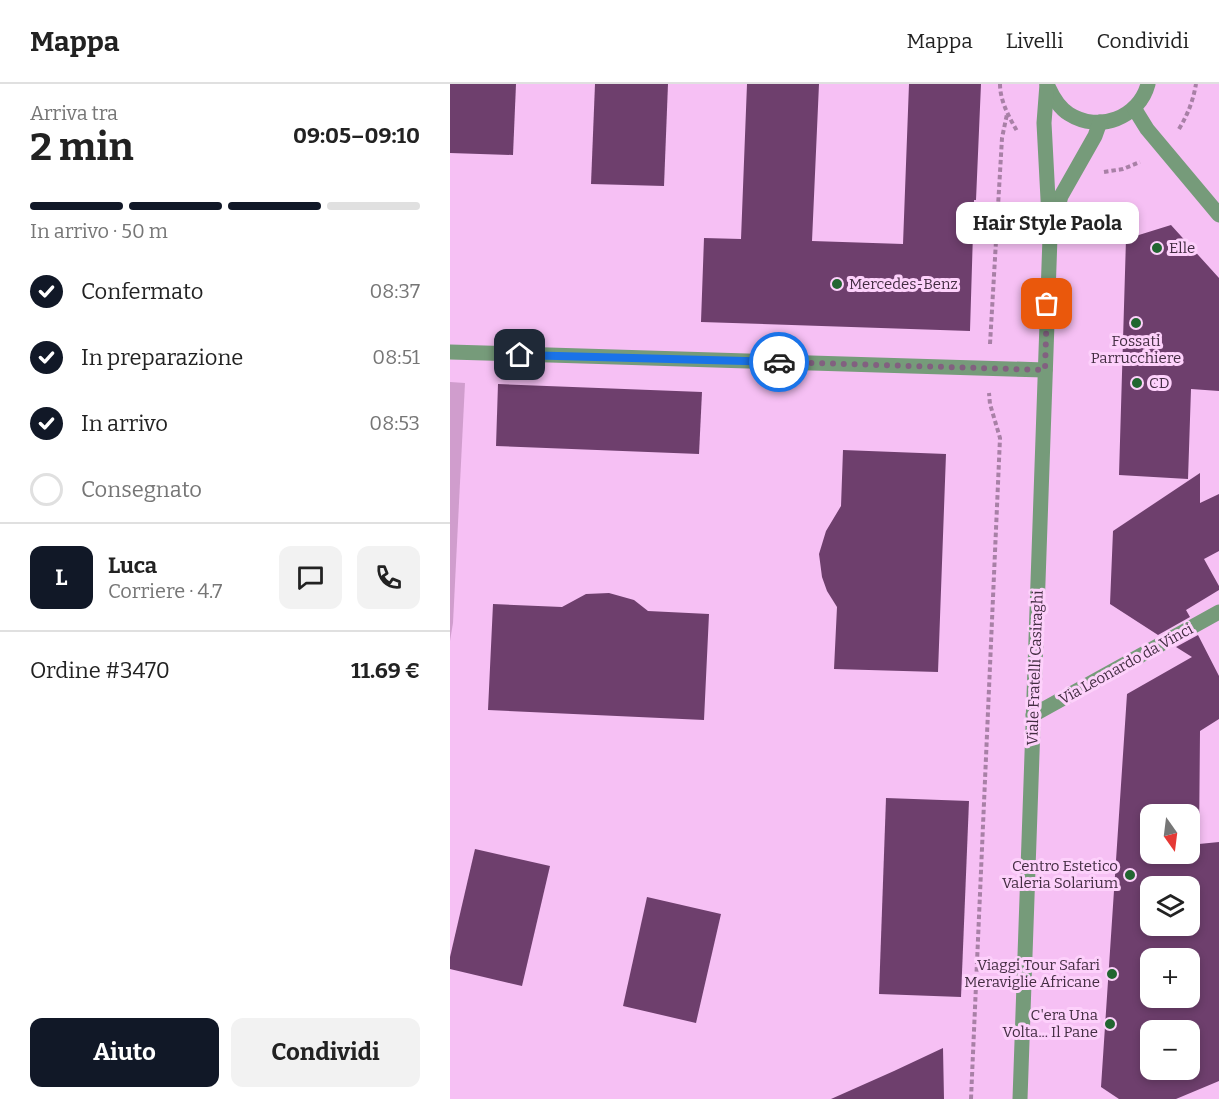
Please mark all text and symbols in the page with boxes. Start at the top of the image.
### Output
text: Mappa [30,25,120,58]
text: Mappa [906,28,973,54]
text: Livelli [1006,28,1063,54]
text: Condividi [1096,28,1189,54]
text: Arriva tra [30,101,118,125]
text: 09:05–09:10 [293,122,420,149]
text: 2 min [30,124,134,170]
callout: Hair Style Paola [956,202,1138,244]
text: Hair Style Paola [973,211,1122,235]
text: In arrivo · 50 m [30,219,168,243]
place label: Elle [1169,239,1195,257]
marker: Elle [1150,241,1164,255]
icon: check [30,275,63,308]
place label: Mercedes-Benz [849,275,958,293]
marker: Mercedes-Benz [830,277,844,291]
text: Confermato [81,278,203,305]
pin [1021,278,1072,329]
text: 08:37 [370,279,420,303]
icon: bag [1030,287,1063,320]
marker: Fossati Parrucchiere [1129,316,1143,330]
pin [494,329,545,380]
courier [749,332,809,392]
place label: Fossati Parrucchiere [1091,332,1181,367]
icon: home [503,338,536,371]
icon: check [30,341,63,374]
text: In preparazione [81,344,243,371]
text: 08:51 [372,345,420,369]
icon: car [763,346,796,379]
place label: CD [1149,374,1169,392]
marker: CD [1130,376,1144,390]
icon: check [30,407,63,440]
text: In arrivo [81,410,168,437]
text: 08:53 [369,411,420,435]
text: Consegnato [81,476,202,503]
button: chat [279,546,342,609]
button: phone [357,546,420,609]
text: Luca [108,552,157,579]
text: L [55,564,68,591]
text: Corriere · 4.7 [108,579,222,603]
street label: Viale Fratelli Casiraghi [1023,590,1047,746]
street label: Via Leonardo da Vinci [1056,619,1196,708]
text: Ordine #3470 [30,657,170,684]
text: 11.69 € [351,657,420,684]
north arrow [1140,804,1200,864]
map controls [1140,804,1200,1080]
place label: Centro Estetico Valeria Solarium [1002,857,1119,892]
marker: Centro Estetico Valeria Solarium [1123,868,1137,882]
button: layers [1140,876,1200,936]
button: + [1140,948,1200,1008]
place label: Viaggi Tour Safari Meraviglie Africane [964,956,1101,991]
marker: Viaggi Tour Safari Meraviglie Africane [1105,967,1119,981]
place label: C'era Una Volta... Il Pane [1003,1006,1098,1041]
marker: C'era Una Volta... Il Pane [1103,1017,1117,1031]
button: Aiuto [30,1018,219,1087]
button: Condividi [231,1018,420,1087]
button: − [1140,1020,1200,1080]

